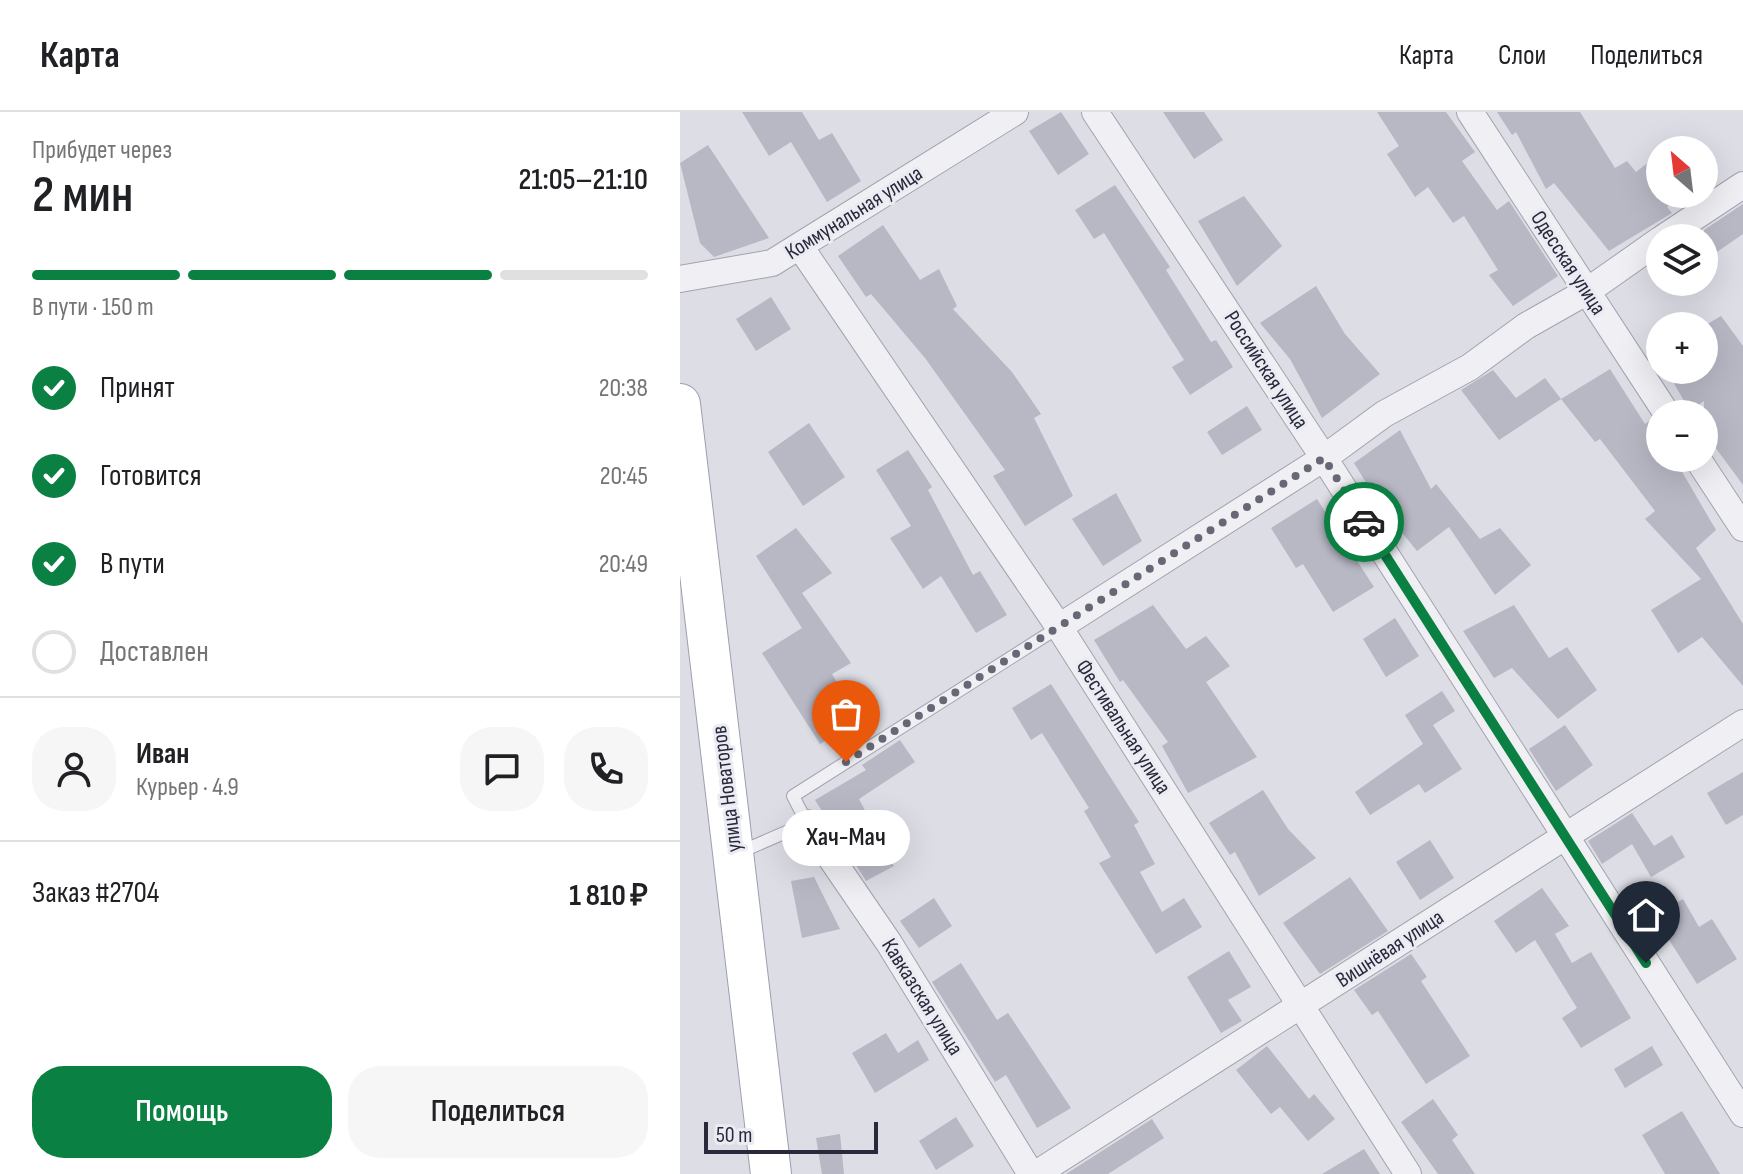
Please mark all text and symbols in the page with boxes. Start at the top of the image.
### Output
text: Карта [40,33,120,78]
text: Карта [1399,39,1454,72]
text: Слои [1498,39,1546,72]
text: Поделиться [1590,39,1703,72]
text: Прибудет через [32,135,172,166]
north arrow [1646,136,1718,208]
map controls [1646,136,1718,472]
street label: Коммунальная улица [780,160,928,266]
text: 21:05–21:10 [518,162,648,198]
text: 2 мин [32,164,133,227]
street label: Одесская улица [1524,206,1612,320]
button: layers [1646,224,1718,296]
text: В пути · 150 m [32,292,154,323]
street label: Российская улица [1218,306,1314,434]
button: + [1646,312,1718,384]
icon: check [32,366,76,410]
text: Принят [100,370,175,406]
text: 20:38 [599,373,648,404]
button: − [1646,400,1718,472]
icon: check [32,454,76,498]
text: Готовится [100,458,201,494]
text: 20:45 [600,461,648,492]
courier [1324,482,1404,562]
icon: car [1342,500,1386,544]
icon: check [32,542,76,586]
text: В пути [100,546,165,582]
text: 20:49 [599,549,648,580]
text: Доставлен [100,634,209,670]
street label: Фестивальная улица [1069,655,1177,799]
pin [812,680,880,762]
icon: bag [824,692,868,736]
street label: улица Новаторов [706,724,748,854]
button: person [32,727,116,811]
button: chat [460,727,544,811]
button: phone [564,727,648,811]
text: Иван [136,736,189,772]
text: Курьер · 4.9 [136,772,239,803]
callout: Хач-Мач [782,810,910,866]
text: Хач-Мач [806,822,886,853]
text: Заказ #2704 [32,875,159,911]
text: 1 810 ₽ [569,878,648,914]
pin [1612,881,1680,963]
icon: home [1624,893,1668,937]
street label: Вишнёвая улица [1331,904,1449,994]
street label: Кавказская улица [875,934,969,1060]
button: Помощь [32,1066,332,1158]
button: Поделиться [348,1066,648,1158]
scale bar [704,1118,878,1154]
text: 50 m [716,1122,752,1149]

